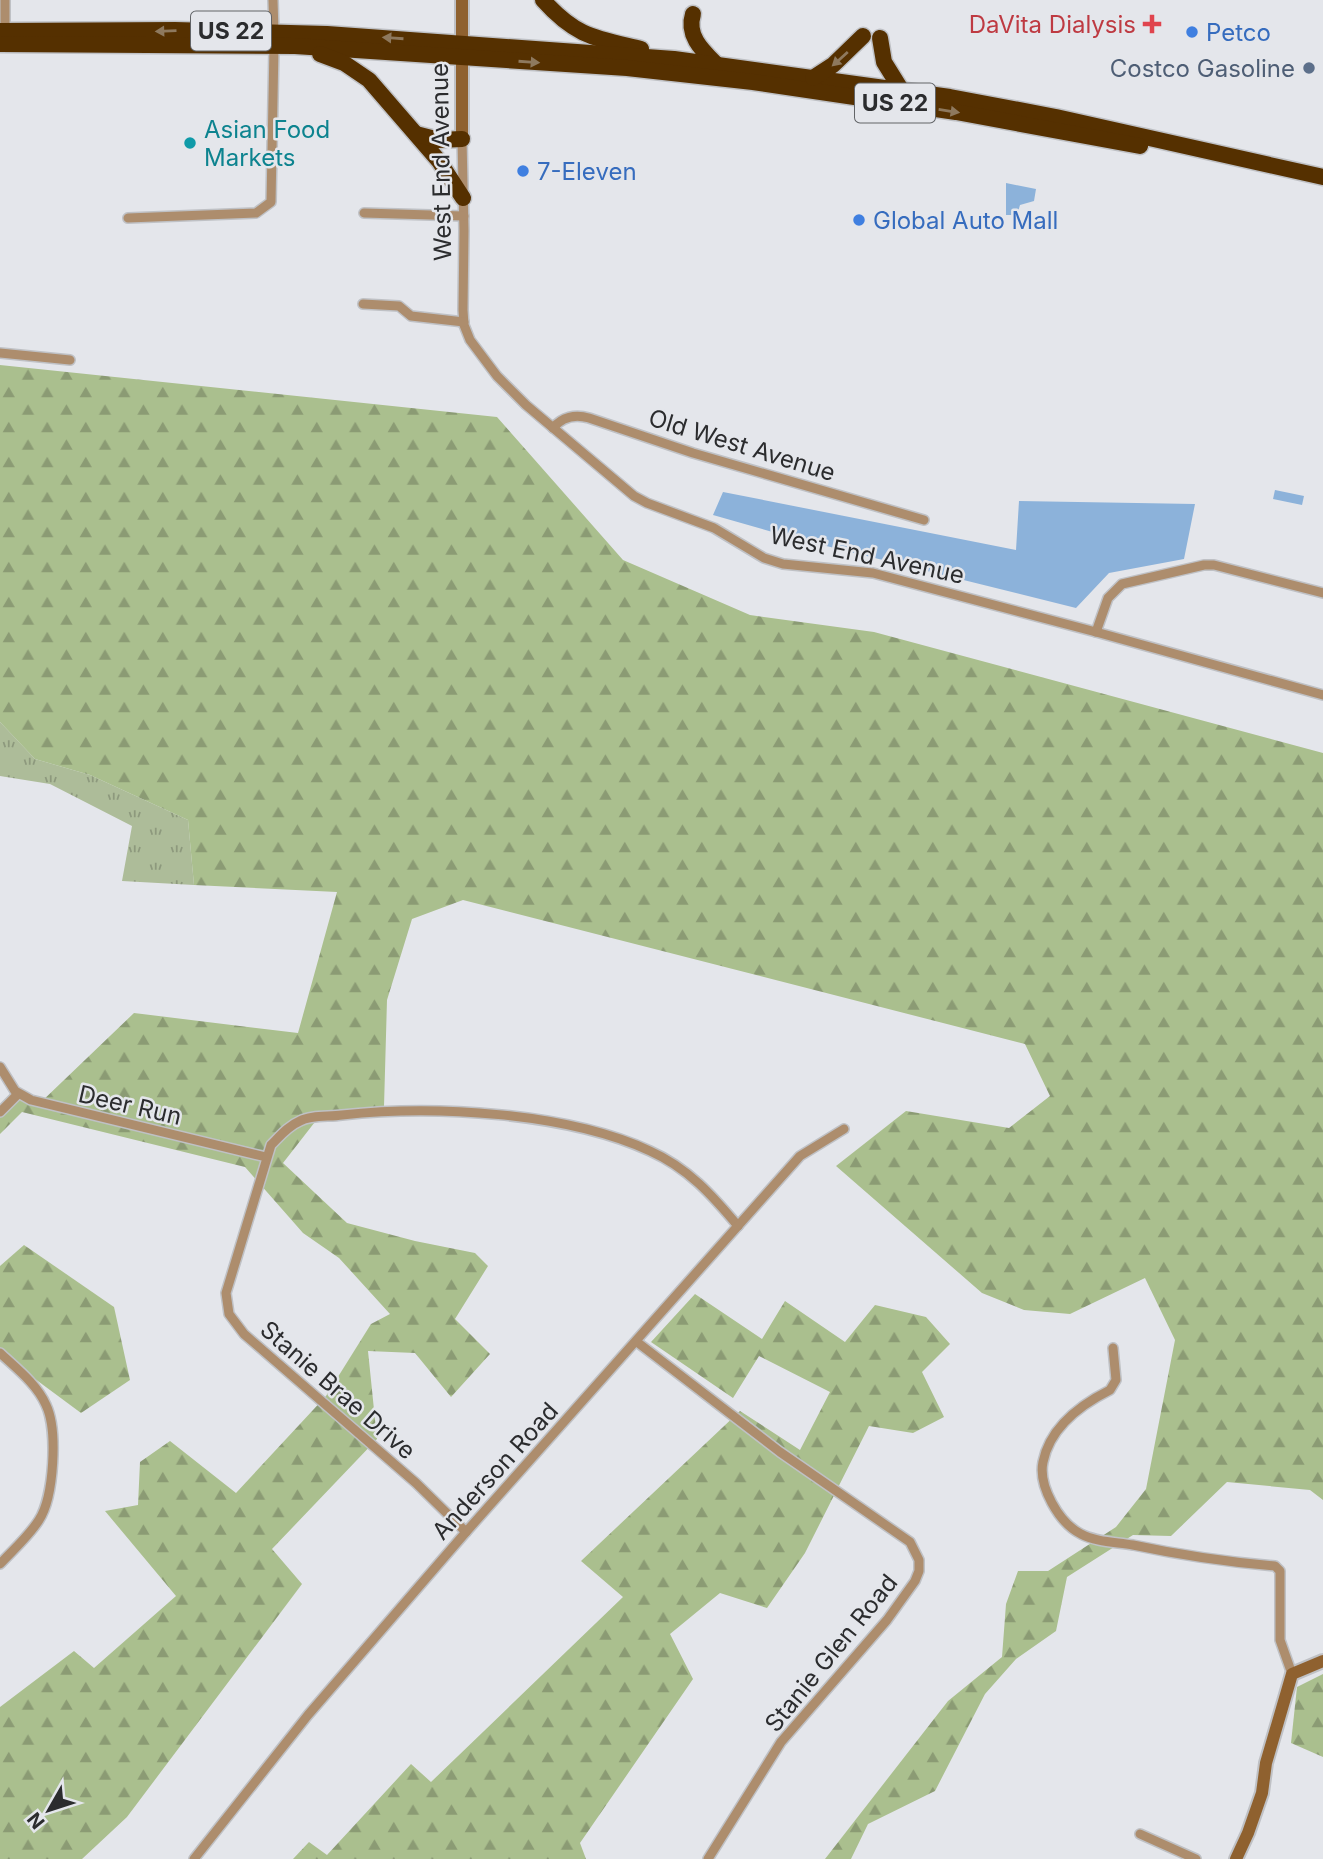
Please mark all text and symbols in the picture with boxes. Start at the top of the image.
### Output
place label: DaVita Dialysis [969,10,1136,39]
road number: US 22 [191,12,271,50]
marker: DaVita Dialysis [1142,14,1162,34]
place label: Petco [1206,18,1271,47]
marker: Petco [1184,24,1200,40]
one-way arrow [154,25,176,36]
one-way arrow [382,33,404,44]
one-way arrow [831,51,849,67]
place label: Costco Gasoline [1110,54,1295,83]
one-way arrow [518,57,540,68]
marker: Costco Gasoline [1301,60,1317,76]
street label: West End Avenue [425,63,457,261]
road number: US 22 [855,83,935,122]
one-way arrow [938,106,960,117]
place label: Asian Food Markets [204,115,330,172]
marker: Asian Food Markets [182,135,198,151]
place label: 7-Eleven [537,157,637,186]
marker: 7-Eleven [515,163,531,179]
place label: Global Auto Mall [873,206,1058,235]
marker: Global Auto Mall [851,212,867,228]
street label: Old West Avenue [645,403,839,487]
street label: West End Avenue [767,520,967,590]
street label: Deer Run [76,1079,184,1131]
street label: Stanie Brae Drive [254,1315,422,1465]
street label: Anderson Road [426,1397,564,1545]
street label: Stanie Glen Road [759,1568,903,1738]
north arrow [14,1775,84,1845]
text: N [23,1808,50,1833]

